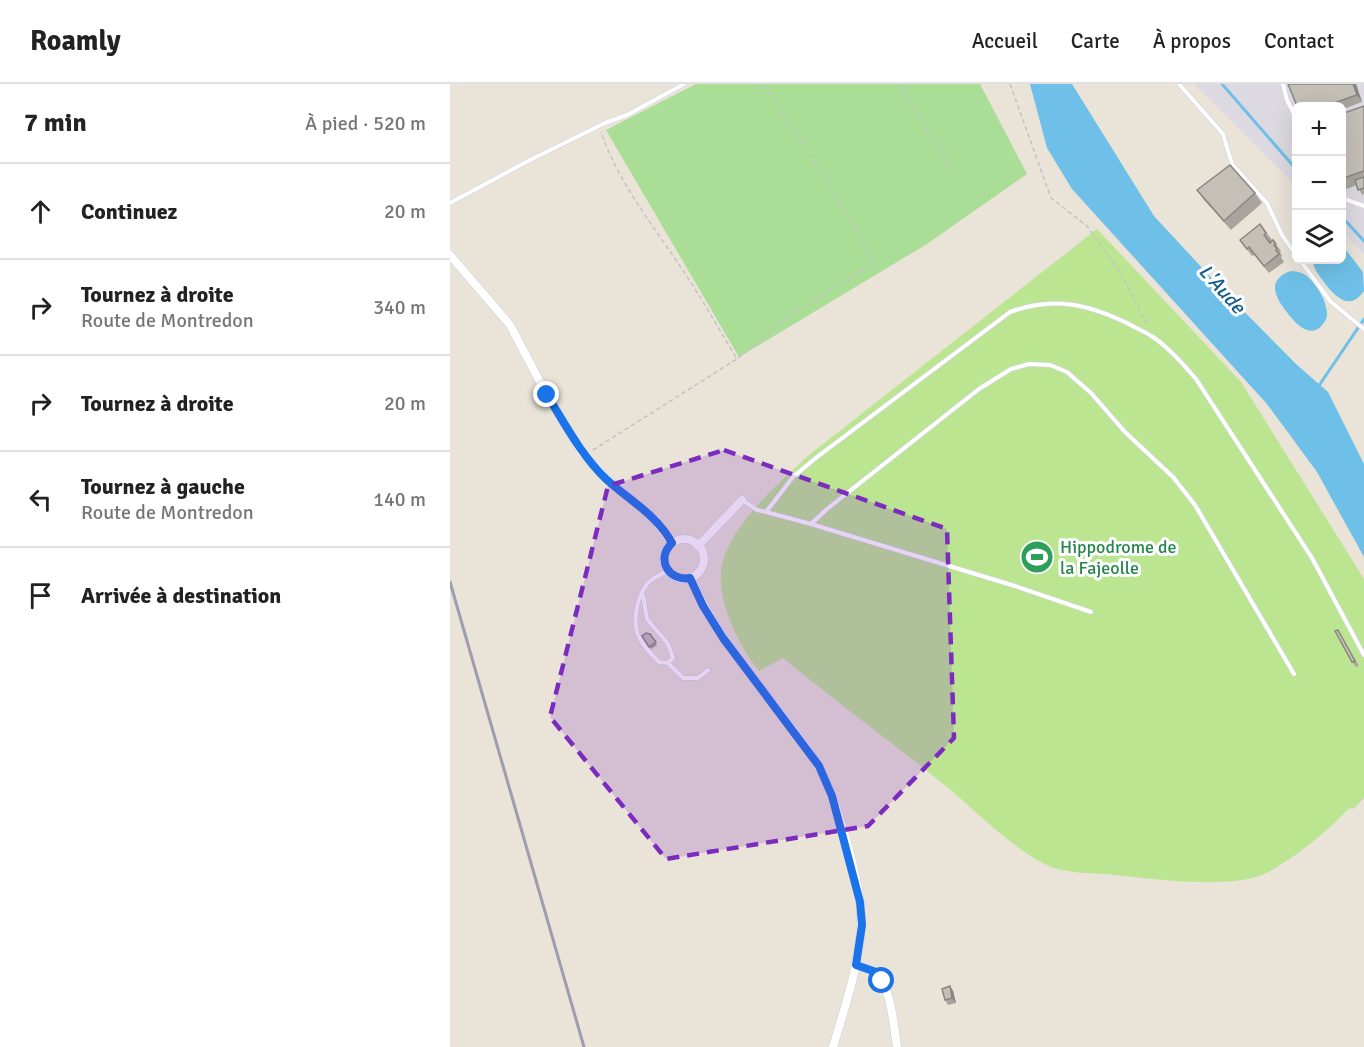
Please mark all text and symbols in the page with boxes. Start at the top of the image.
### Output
text: Roamly [30,24,121,58]
text: Accueil [972,28,1038,54]
text: Carte [1071,28,1120,54]
text: À propos [1153,28,1231,54]
text: Contact [1264,28,1334,54]
map controls [1292,102,1346,264]
button: + [1292,102,1346,156]
text: 7 min [24,107,87,139]
text: À pied · 520 m [305,111,426,136]
button: − [1292,156,1346,210]
icon: ahead [24,195,57,228]
text: Continuez [81,198,177,225]
text: 20 m [384,199,426,224]
button: layers [1292,210,1346,264]
water label: L'Aude [1193,259,1251,320]
text: Tournez à droite [81,281,234,308]
icon: right [24,291,57,324]
text: 340 m [373,295,426,320]
text: Route de Montredon [81,308,254,333]
route end [533,381,559,407]
icon: right [24,387,57,420]
text: Tournez à droite [81,390,234,417]
text: 20 m [384,391,426,416]
text: Tournez à gauche [81,473,245,500]
icon: left [24,483,57,516]
text: 140 m [373,487,426,512]
text: Route de Montredon [81,500,254,525]
place label: Hippodrome de la Fajeolle [1060,536,1177,579]
sports icon: Hippodrome de la Fajeolle [1019,539,1055,575]
icon: arrive [24,579,57,612]
text: Arrivée à destination [81,582,281,609]
route start [868,967,894,993]

